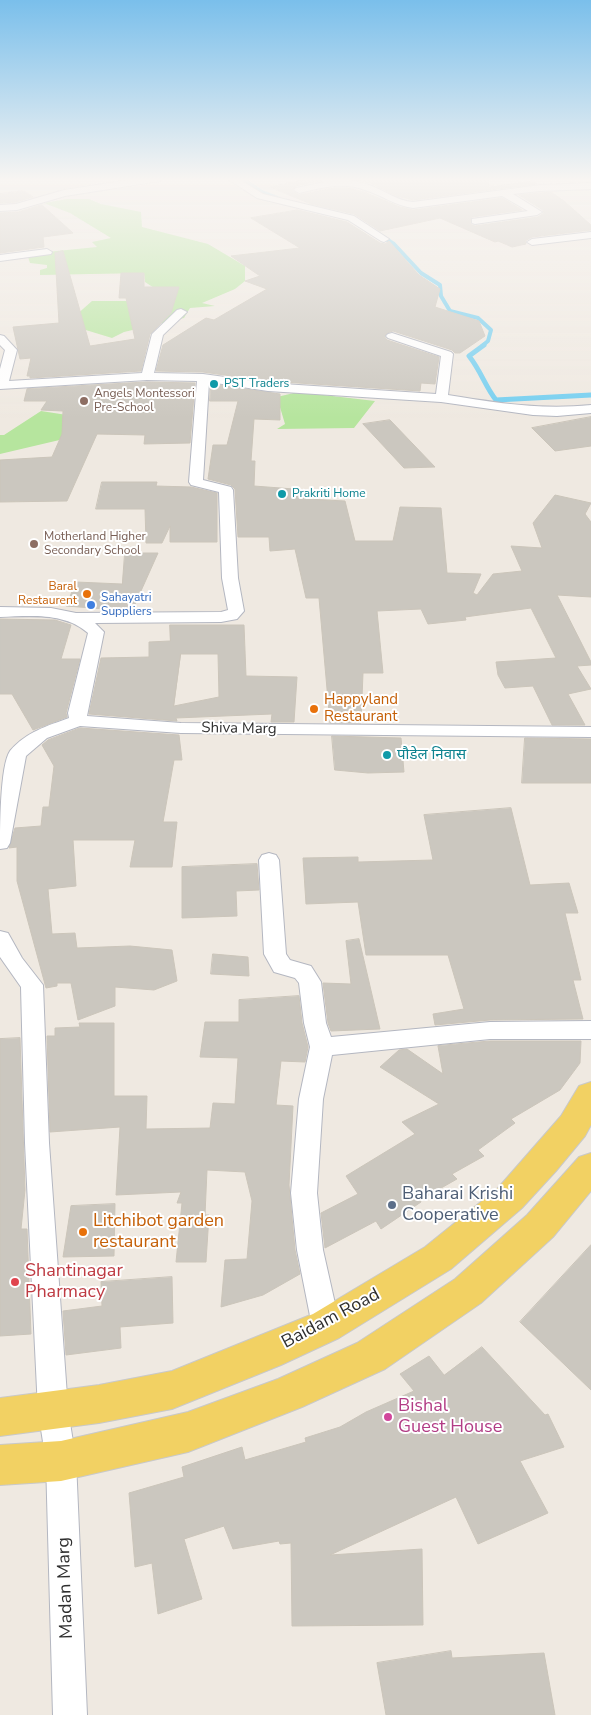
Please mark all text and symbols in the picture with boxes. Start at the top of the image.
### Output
place label: PST Traders [224,377,289,391]
marker: PST Traders [208,378,220,390]
place label: Angels Montessori Pre-School [94,387,195,415]
marker: Angels Montessori Pre-School [78,395,90,407]
place label: Prakriti Home [292,487,366,501]
marker: Prakriti Home [276,488,288,500]
place label: Motherland Higher Secondary School [44,530,146,558]
marker: Motherland Higher Secondary School [28,538,40,550]
place label: Baral Restaurent [18,580,77,608]
marker: Baral Restaurent [81,588,93,600]
place label: Sahayatri Suppliers [101,591,152,619]
marker: Sahayatri Suppliers [85,599,97,611]
place label: Happyland Restaurant [324,691,398,726]
marker: Happyland Restaurant [308,703,320,715]
street label: Shiva Marg [201,719,277,739]
place label: पौडेल निवास [397,746,466,764]
marker: पौडेल निवास [381,749,393,761]
place label: Baharai Krishi Cooperative [402,1184,513,1226]
marker: Baharai Krishi Cooperative [386,1199,398,1211]
place label: Litchibot garden restaurant [93,1211,224,1254]
marker: Litchibot garden restaurant [77,1226,89,1238]
place label: Shantinagar Pharmacy [25,1261,123,1304]
marker: Shantinagar Pharmacy [9,1276,21,1288]
street label: Baidam Road [278,1284,384,1354]
place label: Bishal Guest House [398,1396,502,1438]
marker: Bishal Guest House [382,1411,394,1423]
street label: Madan Marg [53,1537,79,1639]

